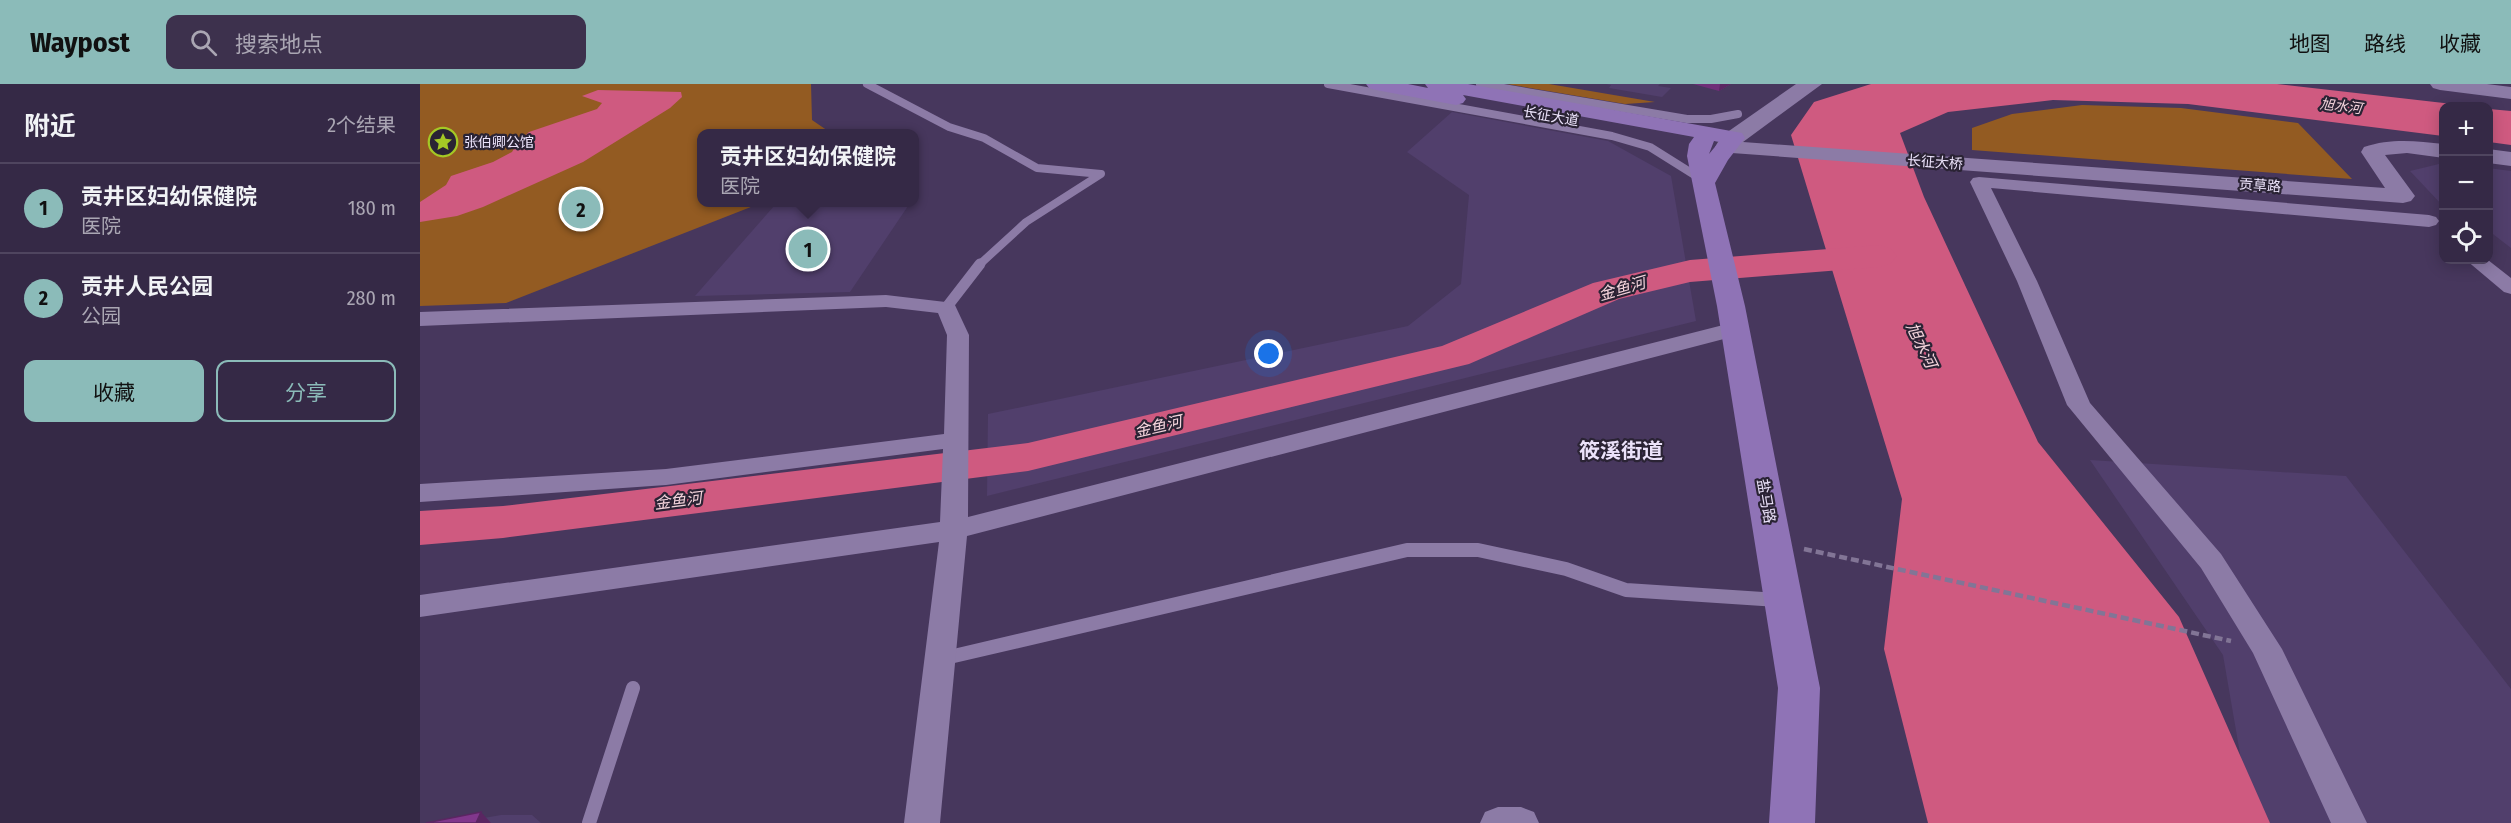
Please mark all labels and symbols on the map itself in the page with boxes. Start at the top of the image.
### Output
water label: 旭水河 [2319,96,2366,118]
street label: 长征大道 [1522,103,1580,130]
place icon: 张伯卿公馆 [427,126,459,158]
place label: 张伯卿公馆 [464,134,534,151]
street label: 长征大桥 [1906,152,1963,173]
street label: 贡草路 [2238,176,2282,195]
pin: 2 [562,186,600,232]
pin: 1 [788,226,828,272]
water label: 金鱼河 [1596,272,1651,304]
water label: 旭水河 [1902,319,1942,374]
your location [1254,339,1283,368]
water label: 金鱼河 [1133,411,1187,441]
district label: 筱溪街道 [1579,438,1663,464]
street label: 盐马路 [1753,477,1779,525]
water label: 金鱼河 [653,488,706,513]

